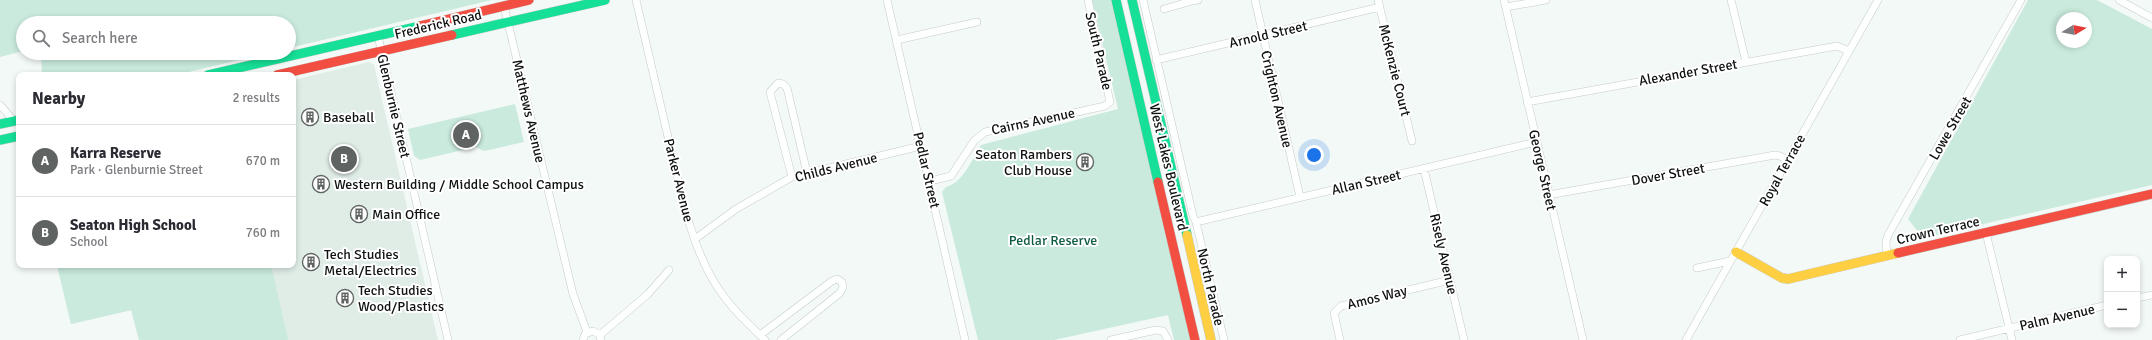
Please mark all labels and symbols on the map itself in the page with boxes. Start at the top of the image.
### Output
street label: Frederick Road [393,6,483,43]
street label: South Parade [1081,10,1116,92]
north arrow [2056,12,2092,48]
street label: Arnold Street [1227,17,1309,52]
street label: McKenzie Court [1375,22,1414,118]
street label: Crighton Avenue [1257,49,1296,149]
street label: Glenburnie Street [373,53,414,160]
street label: Alexander Street [1638,55,1739,90]
street label: Matthews Avenue [508,58,549,164]
street label: Lowe Street [1925,93,1975,163]
street label: West Lakes Boulevard [1146,102,1191,232]
street label: Cairns Avenue [990,104,1076,139]
building icon: Baseball [300,107,320,127]
place label: Baseball [323,109,374,126]
pin: A [453,120,479,150]
street label: George Street [1525,128,1560,212]
street label: Pedlar Street [909,130,944,210]
street label: Royal Terrace [1756,131,1809,209]
street label: Parker Avenue [660,137,697,224]
pin: B [331,144,357,174]
your location [1304,145,1324,165]
place label: Seaton Rambers Club House [975,146,1072,179]
street label: Childs Avenue [793,149,879,186]
building icon: Seaton Rambers Club House [1075,152,1095,172]
street label: Dover Street [1630,160,1706,189]
street label: Allan Street [1330,166,1403,199]
building icon: Western Building / Middle School Campus [311,174,331,194]
place label: Western Building / Middle School Campus [334,176,584,193]
building icon: Main Office [349,204,369,224]
place label: Main Office [372,206,440,223]
street label: Risely Avenue [1426,212,1461,296]
street label: Crown Terrace [1895,213,1981,248]
park label: Pedlar Reserve [1009,232,1097,249]
place label: Tech Studies Metal/Electrics [324,246,417,279]
street label: North Parade [1193,247,1228,328]
building icon: Tech Studies Metal/Electrics [301,252,321,272]
place label: Tech Studies Wood/Plastics [358,282,444,315]
street label: Amos Way [1345,282,1409,313]
building icon: Tech Studies Wood/Plastics [335,288,355,308]
street label: Palm Avenue [2018,301,2096,334]

